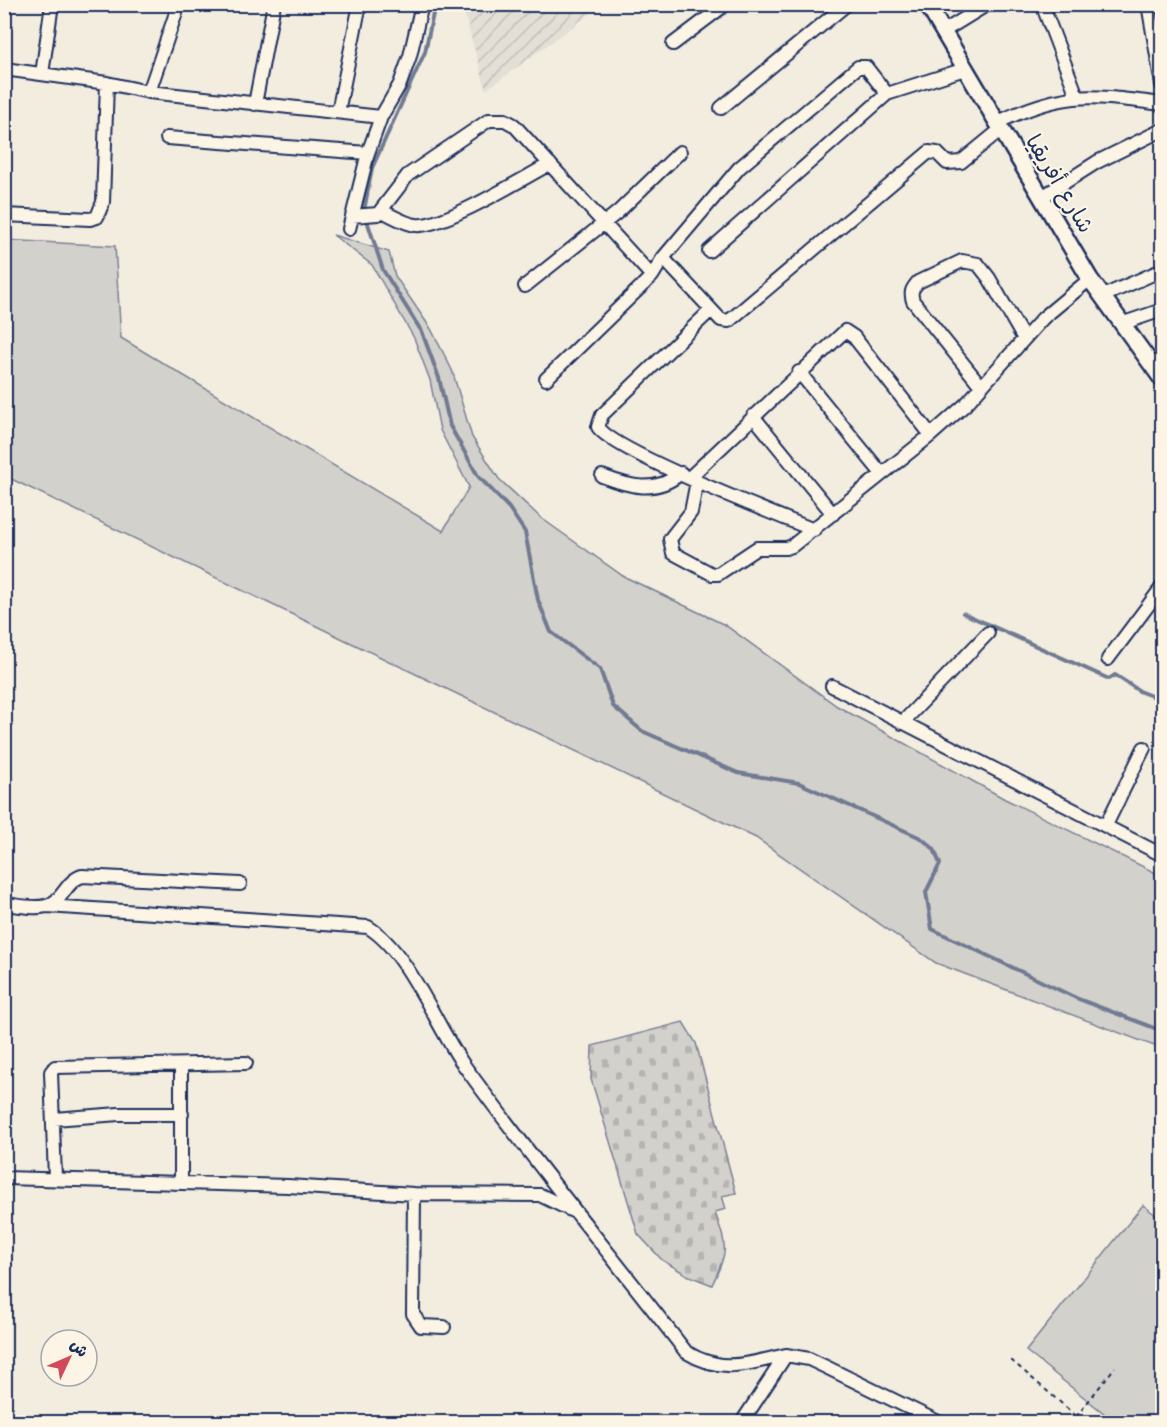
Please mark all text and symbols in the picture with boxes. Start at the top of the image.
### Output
street label: شارع أفريقيا [1017,129,1101,239]
north arrow [39,1328,99,1388]
text: ش [65,1334,93,1362]

